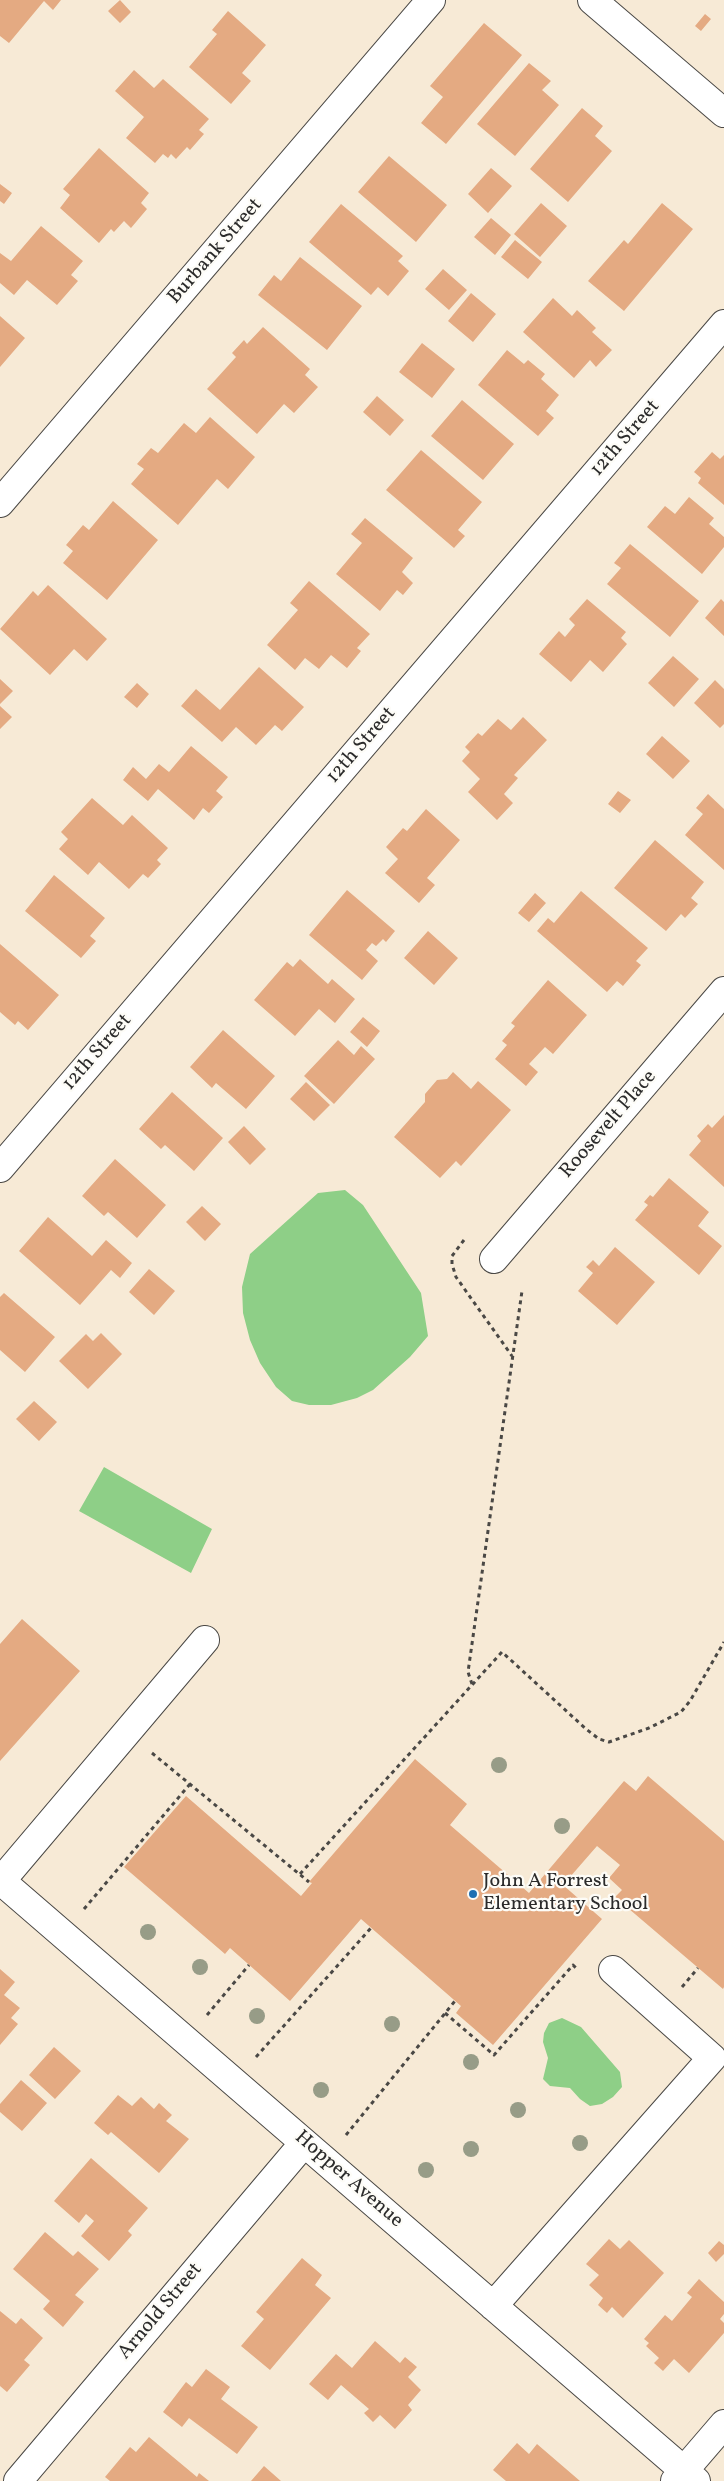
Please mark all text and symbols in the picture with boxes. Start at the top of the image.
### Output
street label: Burbank Street [164,194,268,310]
street label: 12th Street [586,396,666,482]
street label: 12th Street [322,703,402,789]
street label: 12th Street [58,1010,138,1096]
street label: Roosevelt Place [556,1066,662,1184]
place label: John A Forrest Elementary School [483,1870,648,1917]
marker: John A Forrest Elementary School [467,1888,479,1900]
street label: Hopper Avenue [289,2126,407,2234]
street label: Arnold Street [114,2259,208,2365]

